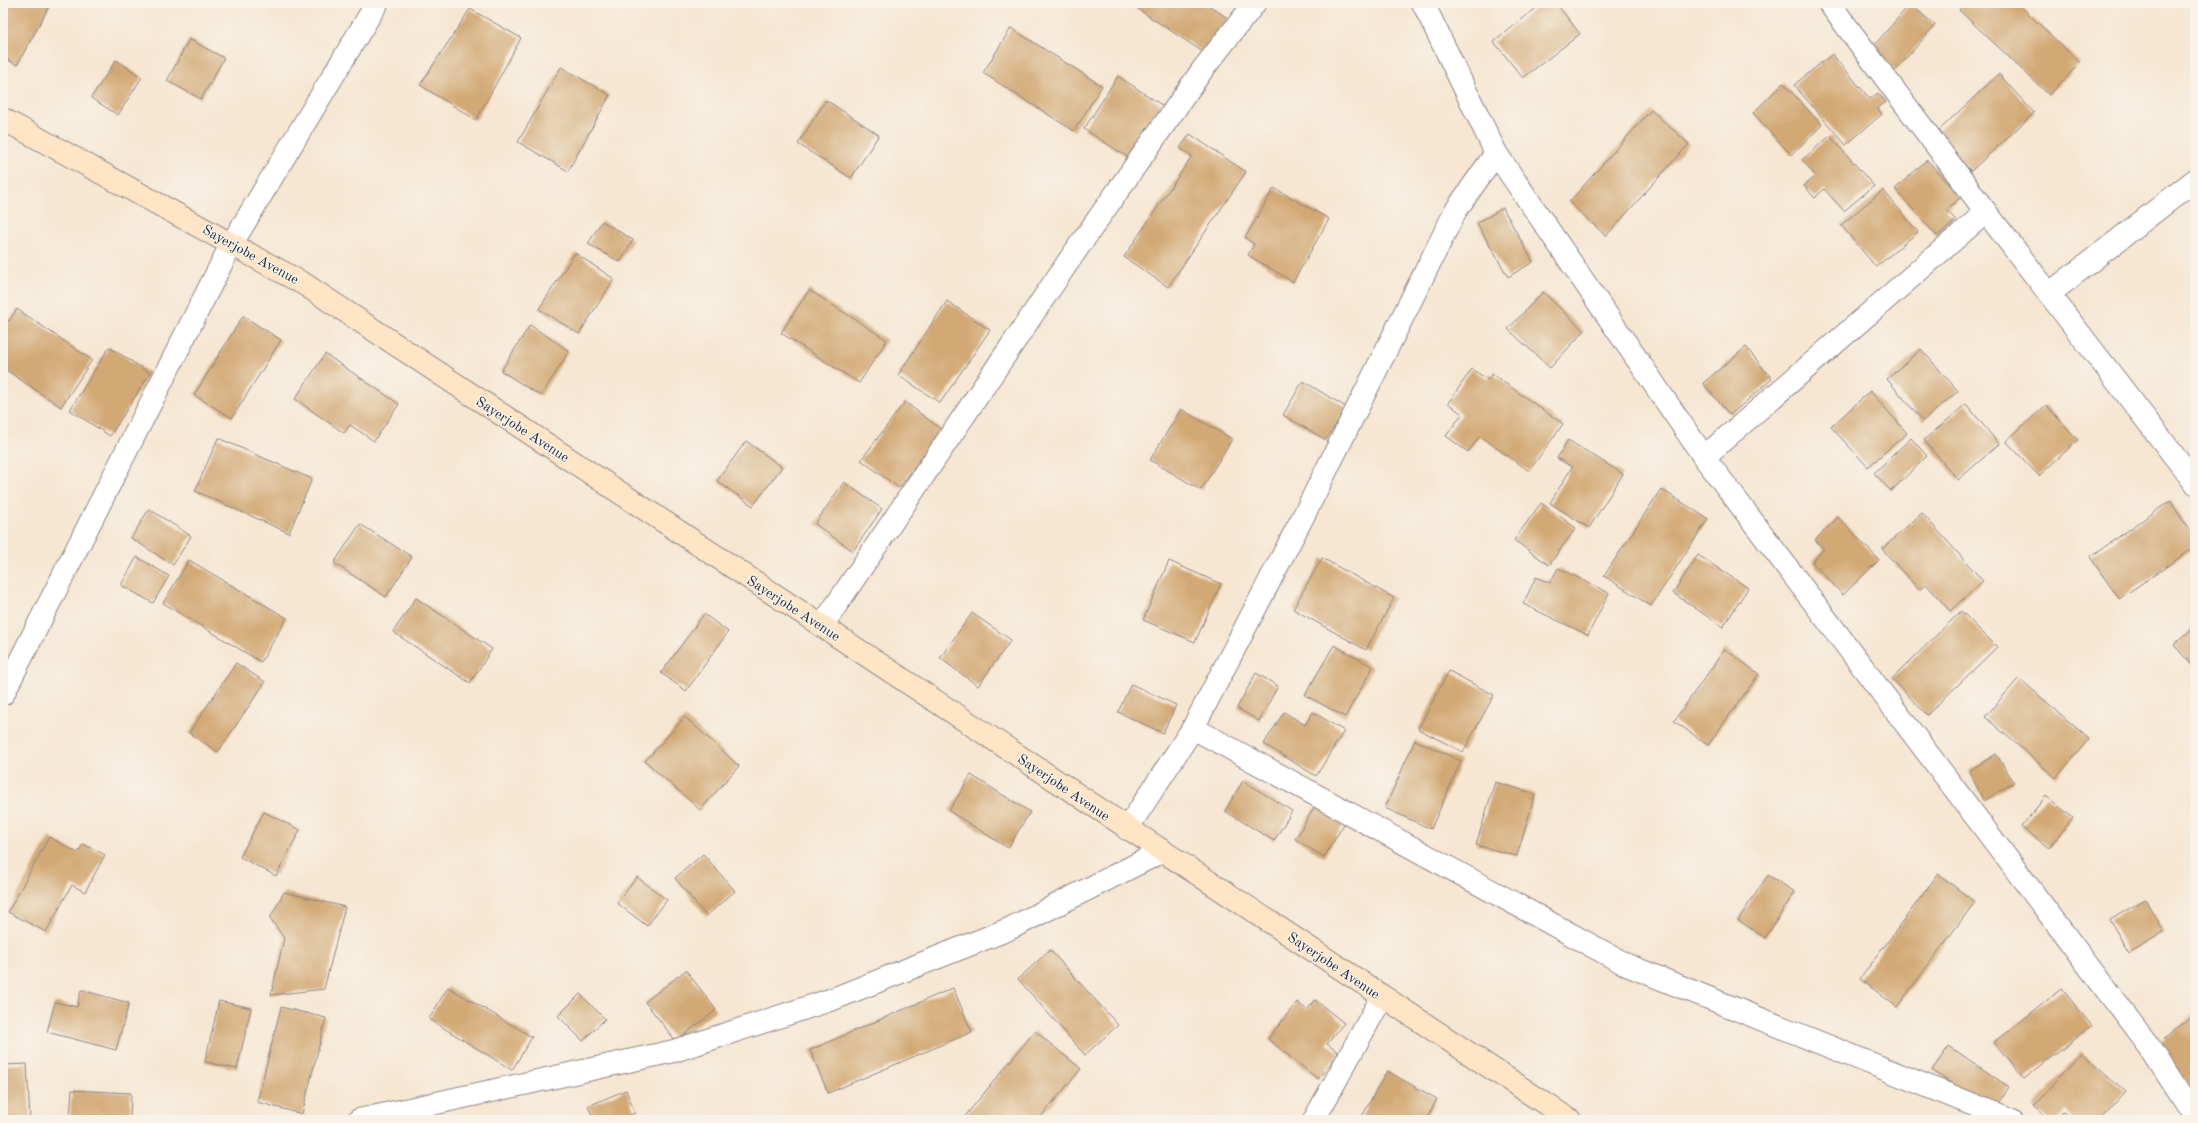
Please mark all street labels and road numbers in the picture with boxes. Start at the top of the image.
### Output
street label: Sayerjobe Avenue [200,223,301,287]
street label: Sayerjobe Avenue [473,395,571,465]
street label: Sayerjobe Avenue [744,574,842,644]
street label: Sayerjobe Avenue [1015,752,1112,824]
street label: Sayerjobe Avenue [1285,930,1382,1002]

